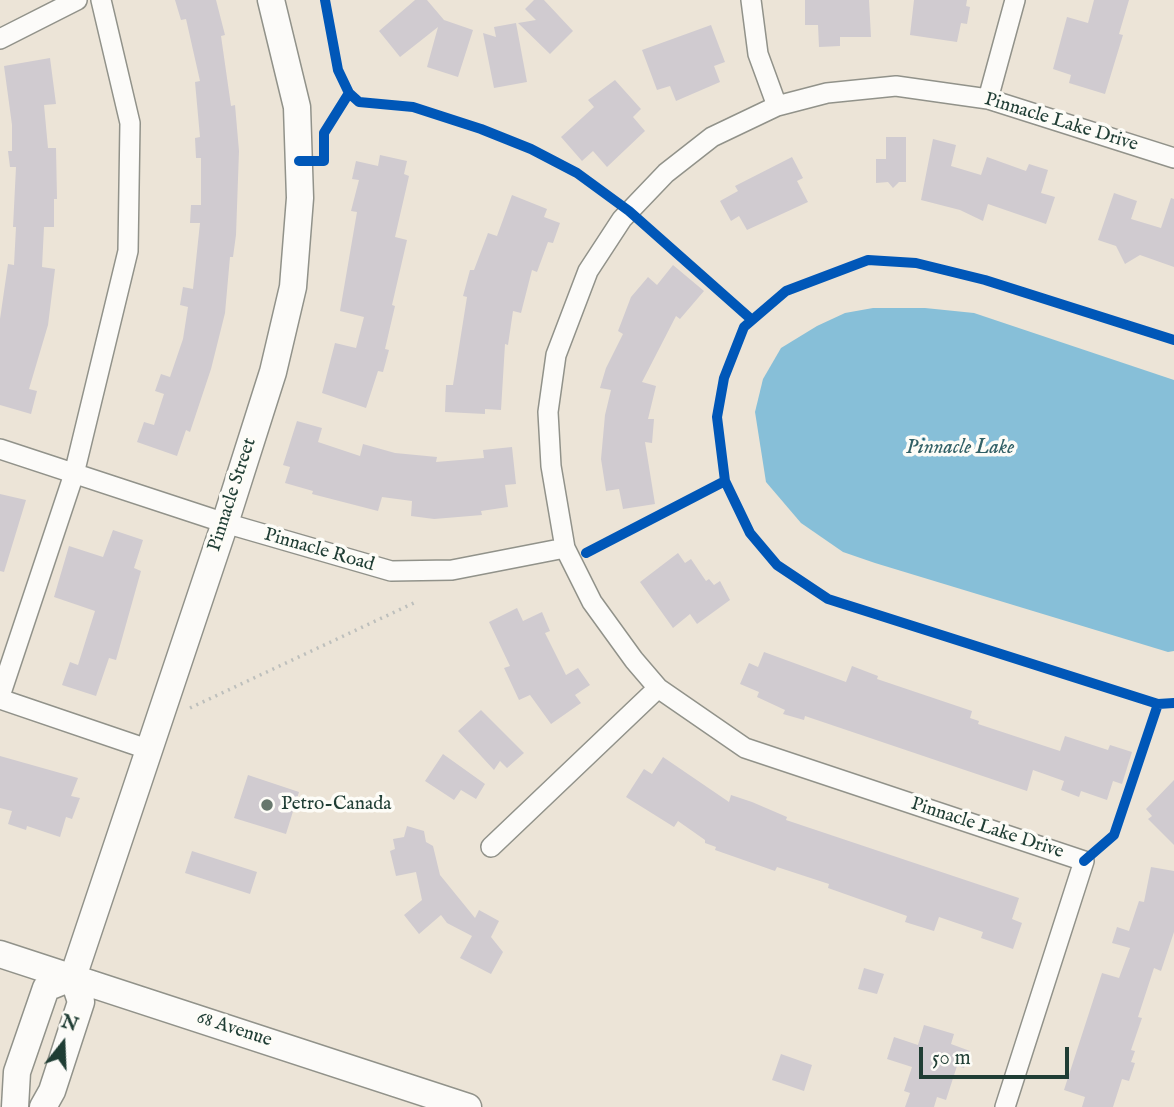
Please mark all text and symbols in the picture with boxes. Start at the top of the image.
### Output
street label: Pinnacle Lake Drive [981,89,1141,157]
street label: Pinnacle Street [204,435,262,555]
water label: Pinnacle Lake [906,436,1014,462]
street label: Pinnacle Road [261,524,377,578]
place label: Petro-Canada [281,794,391,816]
street label: Pinnacle Lake Drive [908,794,1066,864]
marker: Petro-Canada [259,797,275,813]
street label: 68 Avenue [194,1007,274,1053]
north arrow [28,1009,98,1079]
text: N [58,1010,81,1038]
scale bar [922,1034,1072,1078]
text: 50 m [932,1045,971,1072]

